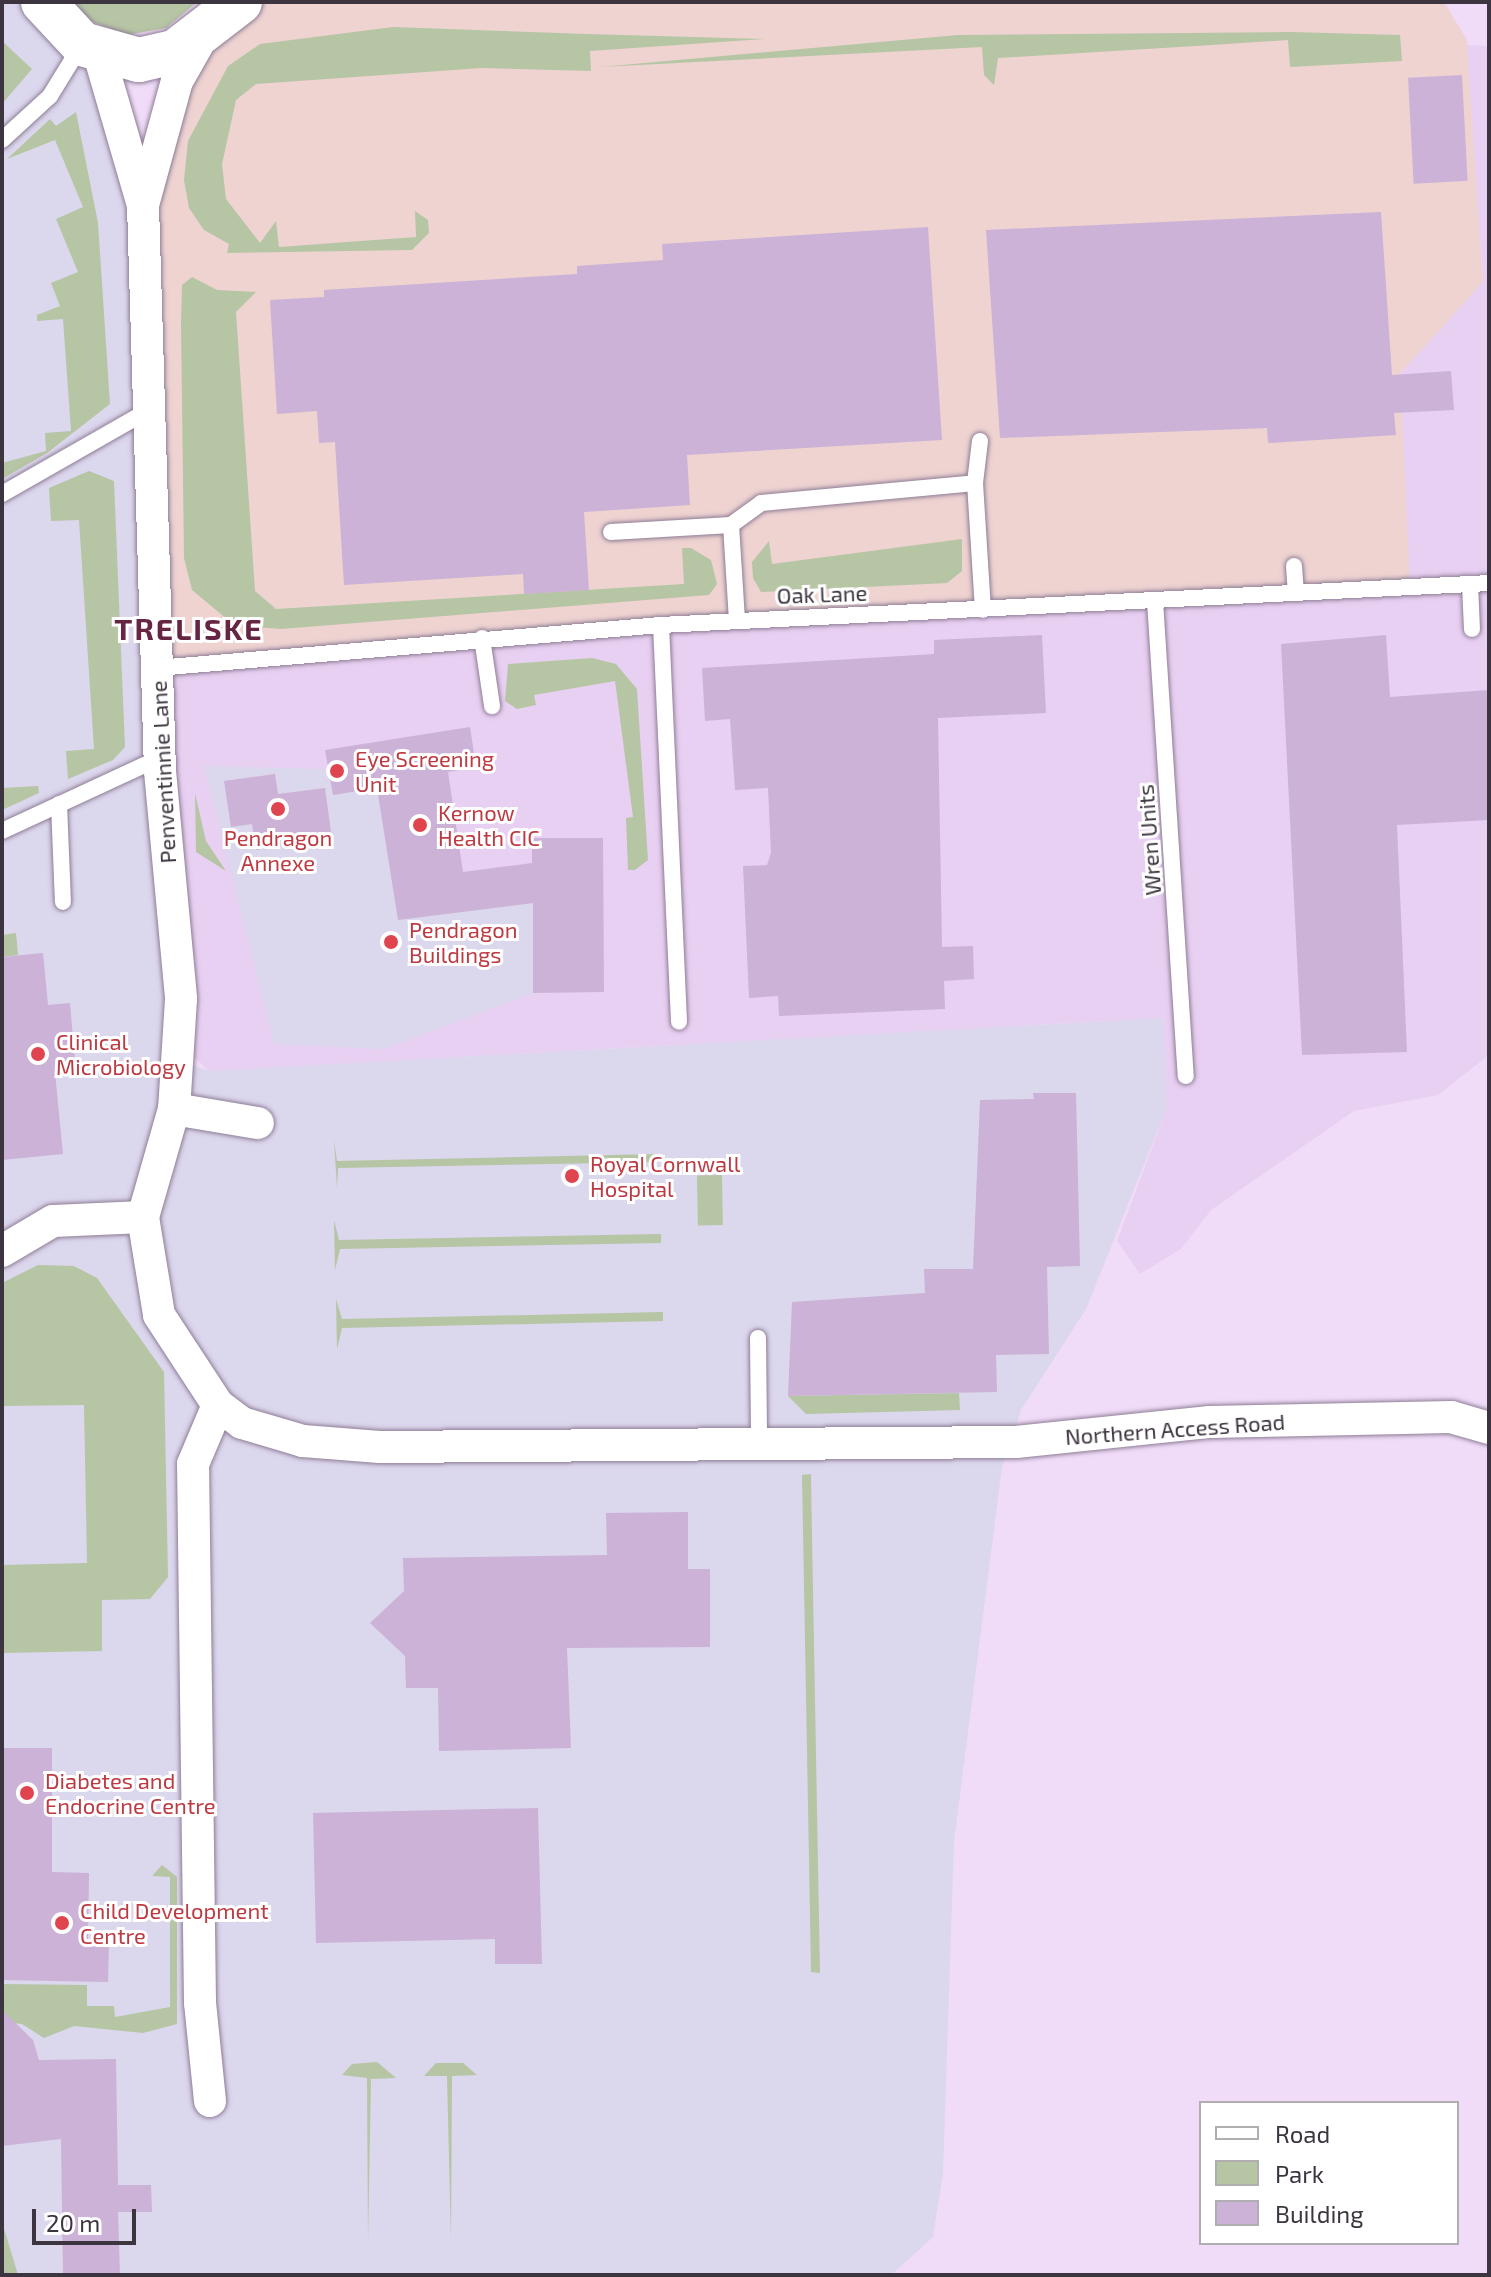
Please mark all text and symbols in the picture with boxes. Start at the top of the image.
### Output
street label: Oak Lane [776,579,868,609]
district label: TRELISKE [114,610,264,646]
street label: Penventinnie Lane [145,680,181,864]
place label: Eye Screening Unit [355,745,494,796]
marker: Eye Screening Unit [326,760,348,782]
street label: Wren Units [1132,784,1166,896]
marker: Pendragon Annexe [267,798,289,820]
place label: Kernow Health CIC [438,799,540,850]
marker: Kernow Health CIC [409,814,431,836]
place label: Pendragon Annexe [224,824,332,876]
place label: Pendragon Buildings [409,916,517,968]
marker: Pendragon Buildings [380,931,402,953]
place label: Clinical Microbiology [56,1028,186,1080]
marker: Clinical Microbiology [27,1043,49,1065]
place label: Royal Cornwall Hospital [590,1150,741,1202]
marker: Royal Cornwall Hospital [561,1165,583,1187]
street label: Northern Access Road [1064,1408,1286,1450]
place label: Diabetes and Endocrine Centre [45,1767,216,1818]
marker: Diabetes and Endocrine Centre [16,1782,38,1804]
place label: Child Development Centre [80,1897,269,1948]
marker: Child Development Centre [51,1912,73,1934]
legend [1199,2101,1459,2245]
text: Road [1275,2119,1330,2148]
text: Park [1275,2159,1324,2188]
scale bar [36,2193,140,2243]
text: Building [1275,2199,1364,2228]
text: 20 m [46,2208,100,2237]

